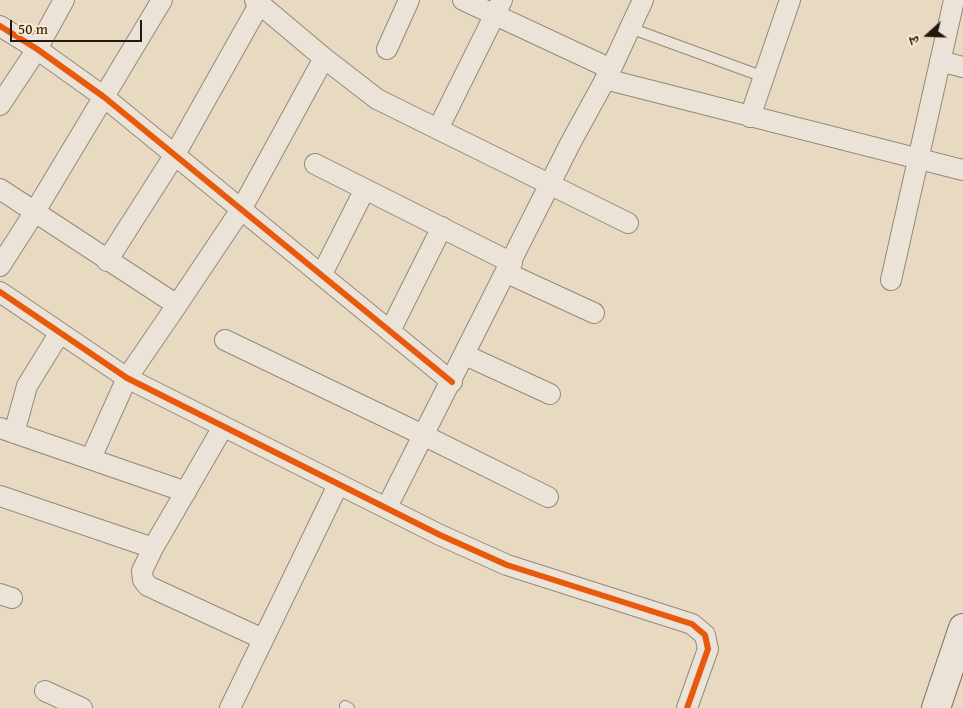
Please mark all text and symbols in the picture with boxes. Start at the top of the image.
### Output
scale bar [12,10,145,42]
north arrow [903,10,953,60]
text: 50 m [18,18,48,39]
text: उ [903,33,925,47]

